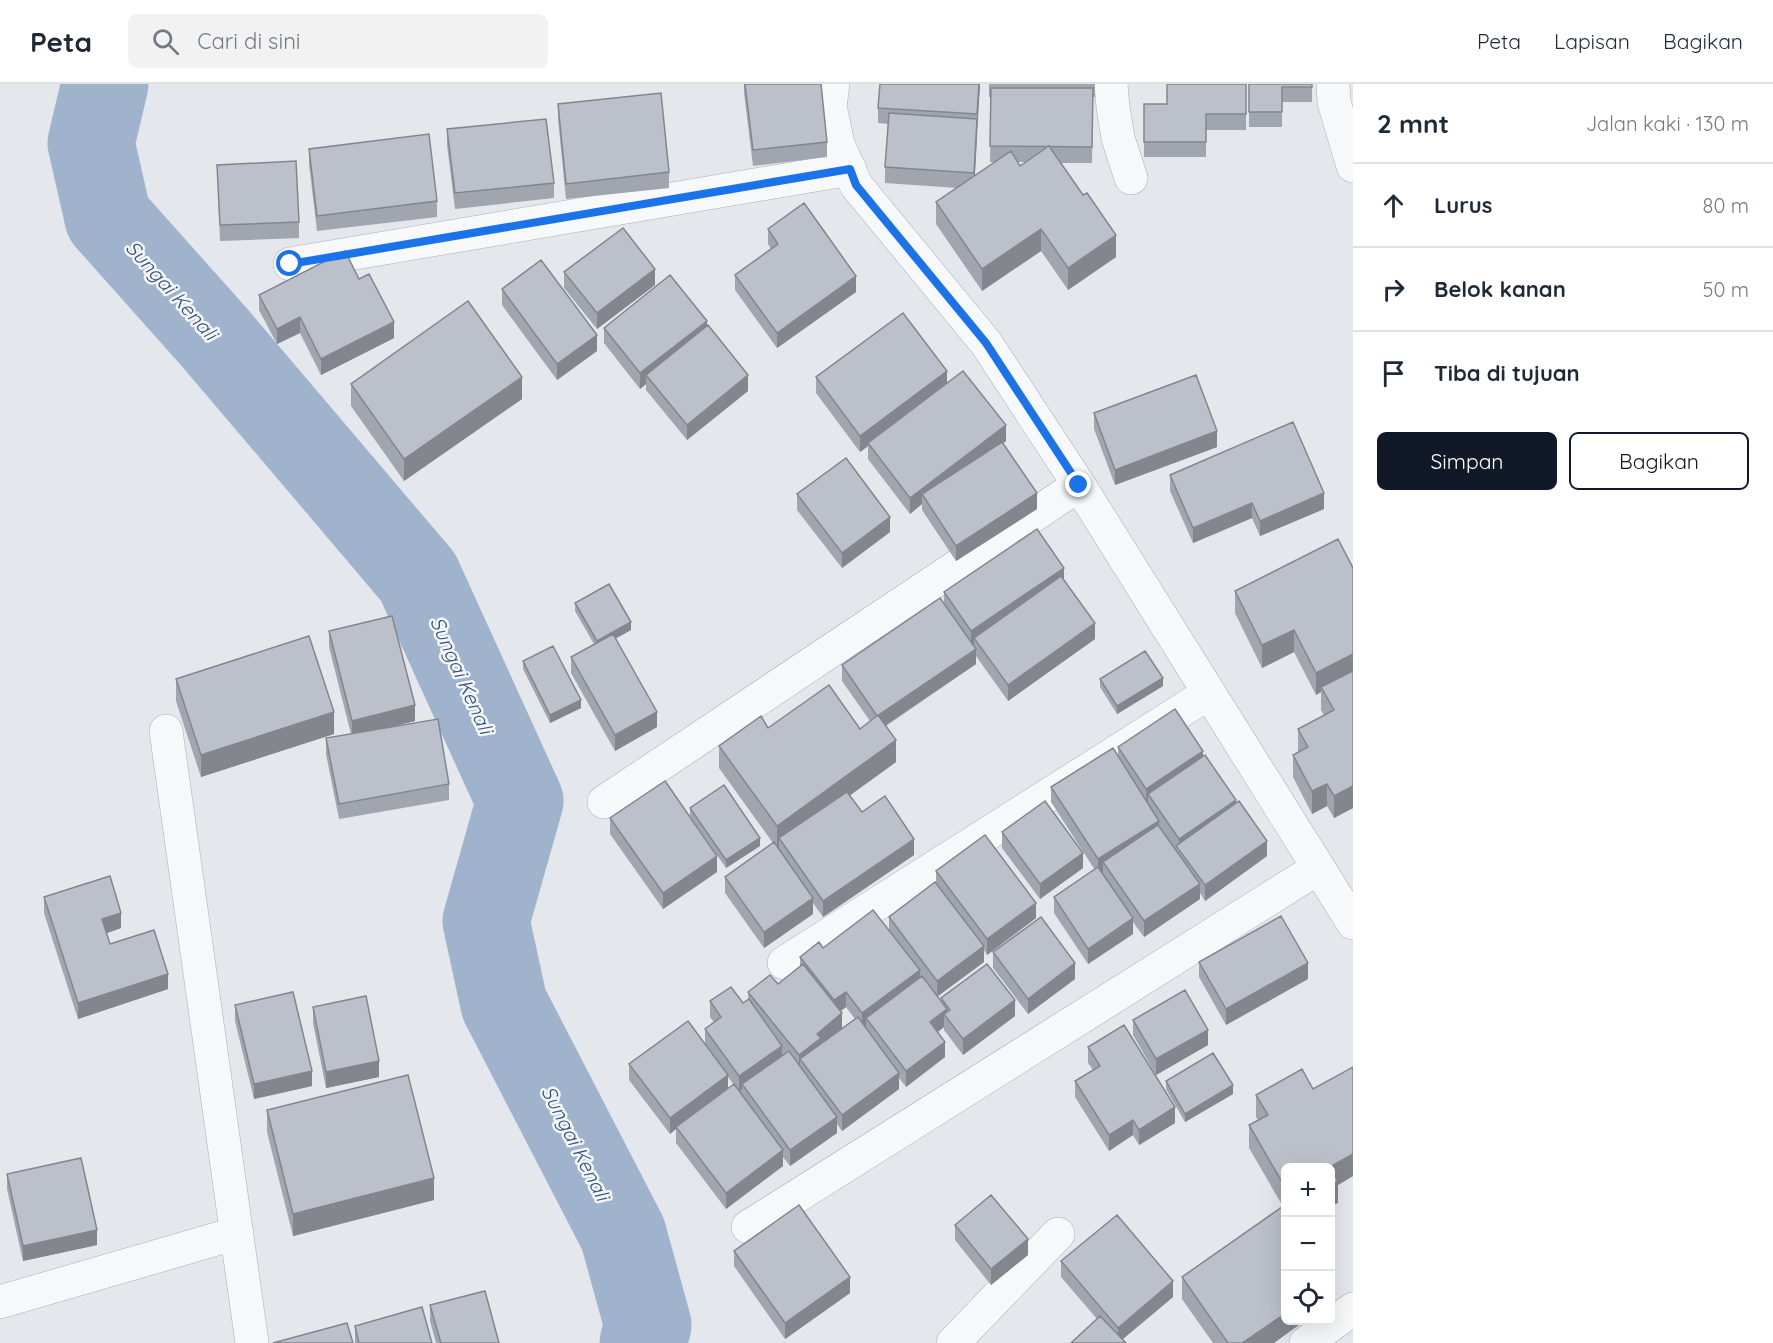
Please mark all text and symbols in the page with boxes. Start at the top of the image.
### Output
search box [128,14,548,68]
text: Peta [30,24,92,59]
icon: search [149,25,182,58]
text: Cari di sini [197,27,301,55]
text: Peta [1477,28,1521,54]
text: Lapisan [1554,28,1630,54]
text: Bagikan [1663,28,1743,54]
text: 2 mnt [1377,107,1449,140]
text: Jalan kaki · 130 m [1586,111,1749,136]
icon: ahead [1377,189,1410,222]
text: Lurus [1434,191,1492,219]
text: 80 m [1703,193,1749,218]
water label: Sungai Kenali [121,235,225,347]
route start [276,250,302,276]
icon: right [1377,273,1410,306]
text: Belok kanan [1434,275,1566,303]
text: 50 m [1703,277,1749,302]
icon: arrive [1377,357,1410,390]
text: Tiba di tujuan [1434,359,1580,387]
button: Simpan [1377,432,1557,490]
button: Bagikan [1569,432,1749,490]
route end [1065,471,1091,497]
water label: Sungai Kenali [425,613,500,740]
water label: Sungai Kenali [536,1081,617,1207]
map controls [1281,1163,1335,1325]
button: + [1281,1163,1335,1217]
button: − [1281,1217,1335,1271]
button: locate [1281,1271,1335,1325]

